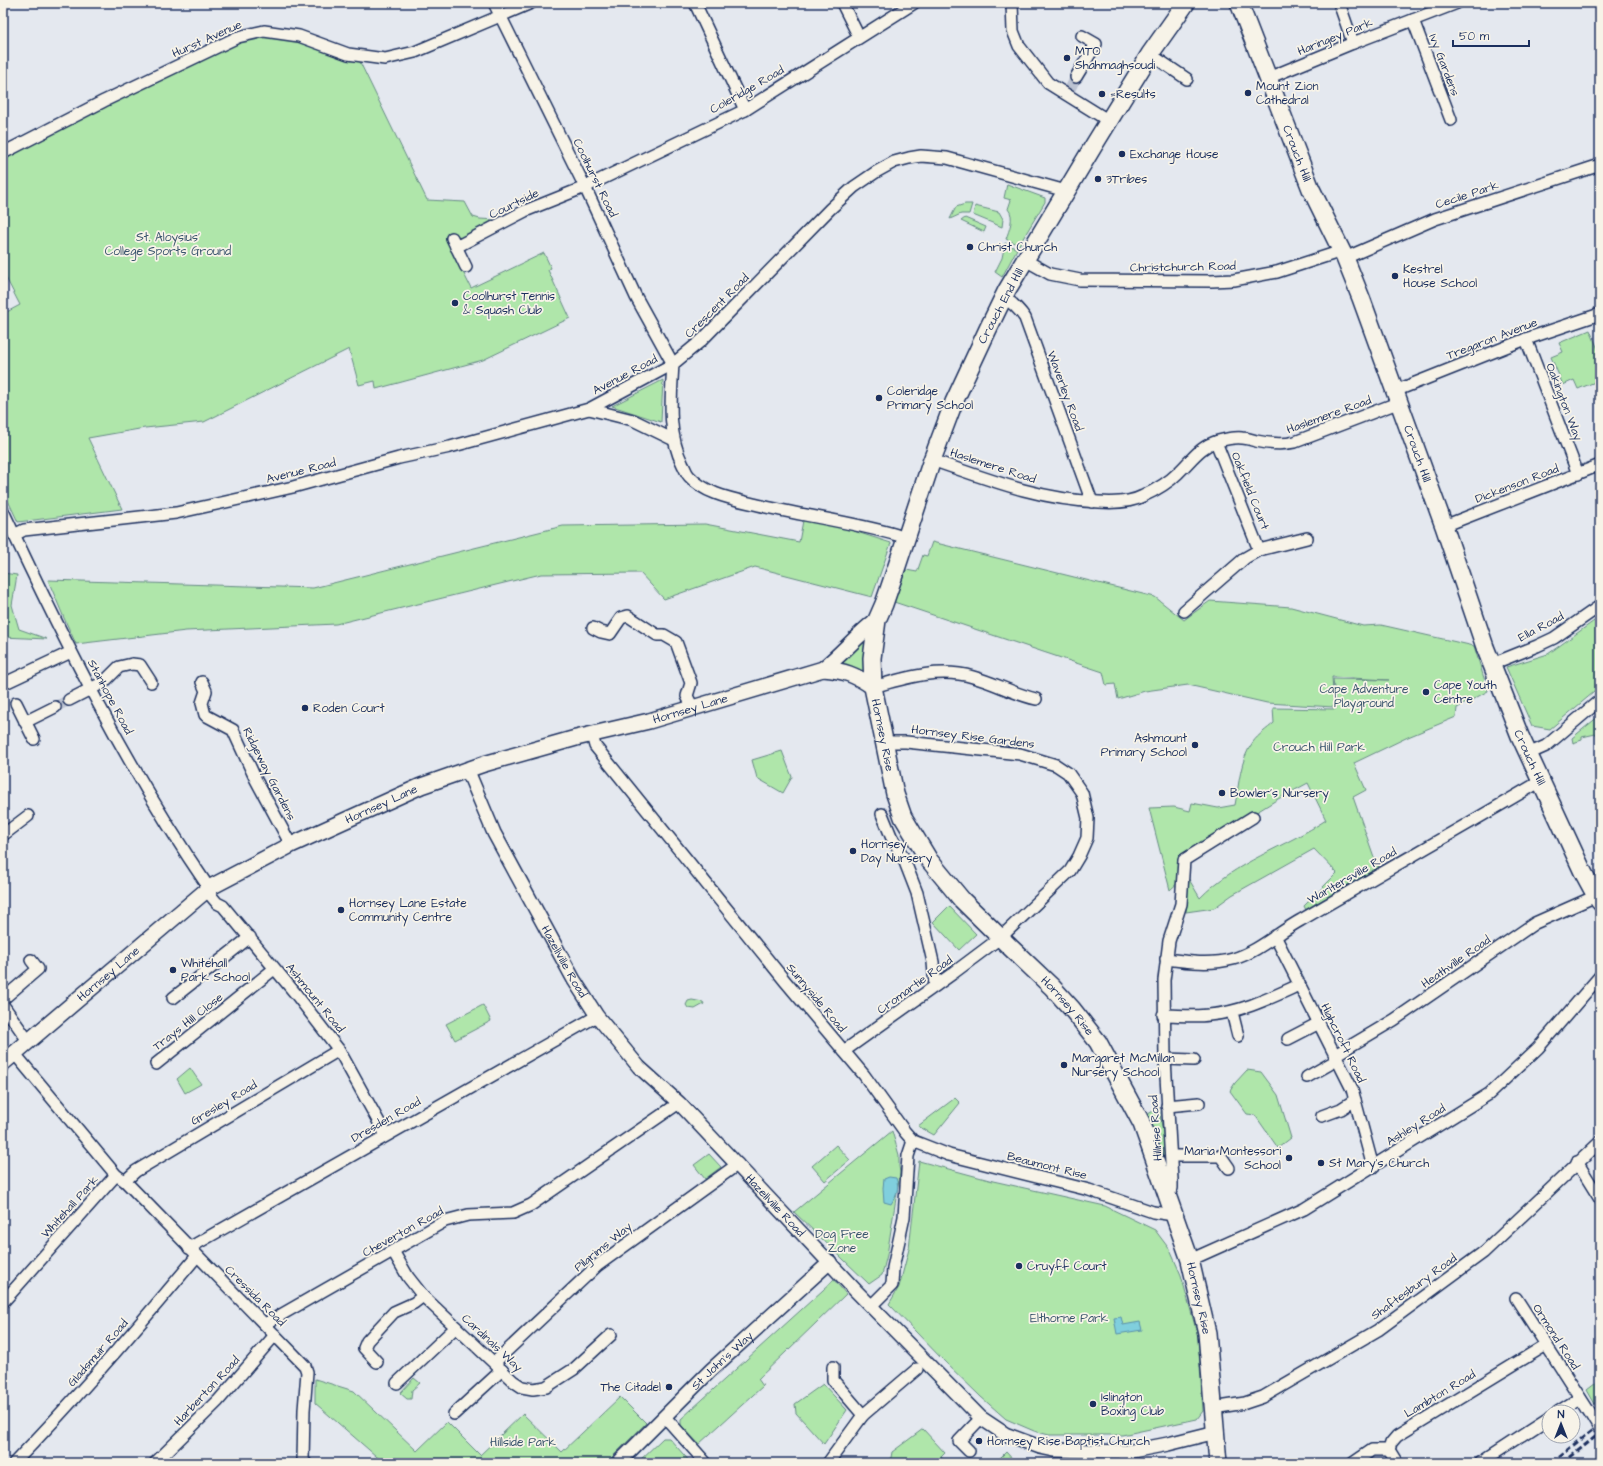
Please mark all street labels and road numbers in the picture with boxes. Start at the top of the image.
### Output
street label: Haringey Park [1295,14,1376,61]
street label: Hurst Avenue [169,16,245,62]
street label: Ivy Gardens [1423,32,1464,99]
street label: Coleridge Road [707,62,788,119]
street label: Crouch Hill [1279,122,1316,184]
street label: Coolhurst Road [569,136,621,220]
street label: Cecile Park [1433,177,1501,213]
street label: Courtside [486,184,542,223]
street label: Christchurch Road [1130,258,1236,276]
street label: Crouch End Hill [974,265,1028,347]
street label: Crescent Road [681,270,753,342]
street label: Tregaron Avenue [1444,314,1541,365]
street label: Waverley Road [1042,349,1087,434]
street label: Avenue Road [590,351,660,399]
street label: Oakington Way [1540,361,1587,444]
street label: Haslemere Road [1284,392,1374,438]
street label: Crouch Hill [1400,423,1436,484]
street label: Haslemere Road [948,444,1038,488]
street label: Oakfield Court [1227,450,1273,533]
street label: Avenue Road [264,454,338,488]
street label: Dickenson Road [1473,460,1561,508]
street label: Ella Road [1515,608,1567,646]
street label: Stanhope Road [83,656,137,738]
street label: Hornsey Lane [651,689,730,728]
street label: Hornsey Rise [867,697,899,773]
street label: Hornsey Rise Gardens [910,721,1036,754]
street label: Ridgeway Gardens [237,725,300,824]
street label: Crouch Hill [1510,727,1550,788]
street label: Hornsey Lane [342,780,421,828]
street label: Warltersville Road [1304,843,1400,909]
street label: Hazellville Road [537,922,592,1001]
street label: Heathville Road [1418,932,1494,992]
street label: Hornsey Lane [73,942,144,1005]
street label: Cromartie Road [874,952,956,1018]
street label: Ashmount Road [282,960,348,1036]
street label: Sunnyside Road [781,960,850,1037]
street label: Hornsey Rise [1037,972,1098,1039]
street label: Trays Hill Close [149,989,228,1056]
street label: Highcroft Road [1315,1000,1370,1086]
street label: Gresley Road [188,1076,261,1130]
street label: Dresden Road [348,1093,424,1147]
street label: Hillrise Road [1145,1094,1167,1162]
street label: Ashley Road [1383,1100,1449,1151]
street label: Beaumont Rise [1005,1148,1089,1184]
street label: Hazellville Road [742,1170,809,1240]
street label: Whitehall Park [37,1172,103,1242]
street label: Cheverton Road [359,1203,447,1261]
street label: Pilgrims Way [570,1218,637,1276]
street label: Shaftesbury Road [1367,1250,1461,1325]
street label: Hornsey Rise [1182,1260,1216,1336]
street label: Cressida Road [221,1262,289,1330]
street label: Ormond Road [1528,1301,1584,1373]
street label: Cardinals Way [457,1310,527,1377]
street label: Gladsmuir Road [64,1315,132,1391]
street label: St John's Way [687,1327,758,1394]
street label: Harberton Road [170,1352,244,1430]
street label: Lambton Road [1401,1366,1479,1422]

